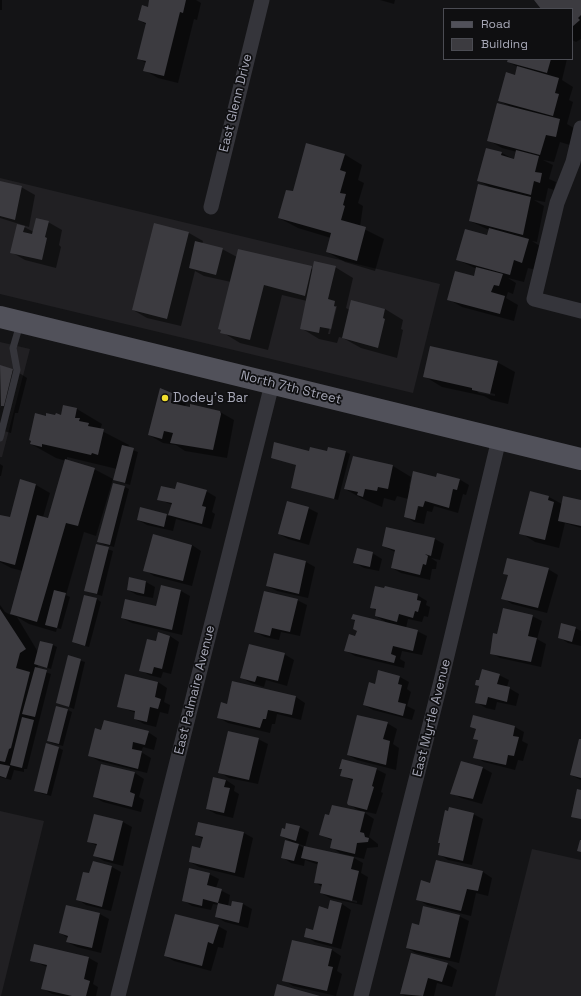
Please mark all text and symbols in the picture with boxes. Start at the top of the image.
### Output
legend [443,8,573,60]
text: Road [481,16,510,32]
text: Building [481,36,528,52]
street label: East Glenn Drive [216,52,256,154]
street label: North 7th Street [239,368,343,408]
place label: Dodey's Bar [173,390,248,406]
marker: Dodey's Bar [160,393,170,403]
street label: East Palmaire Avenue [171,624,219,756]
street label: East Myrtle Avenue [410,657,454,779]

